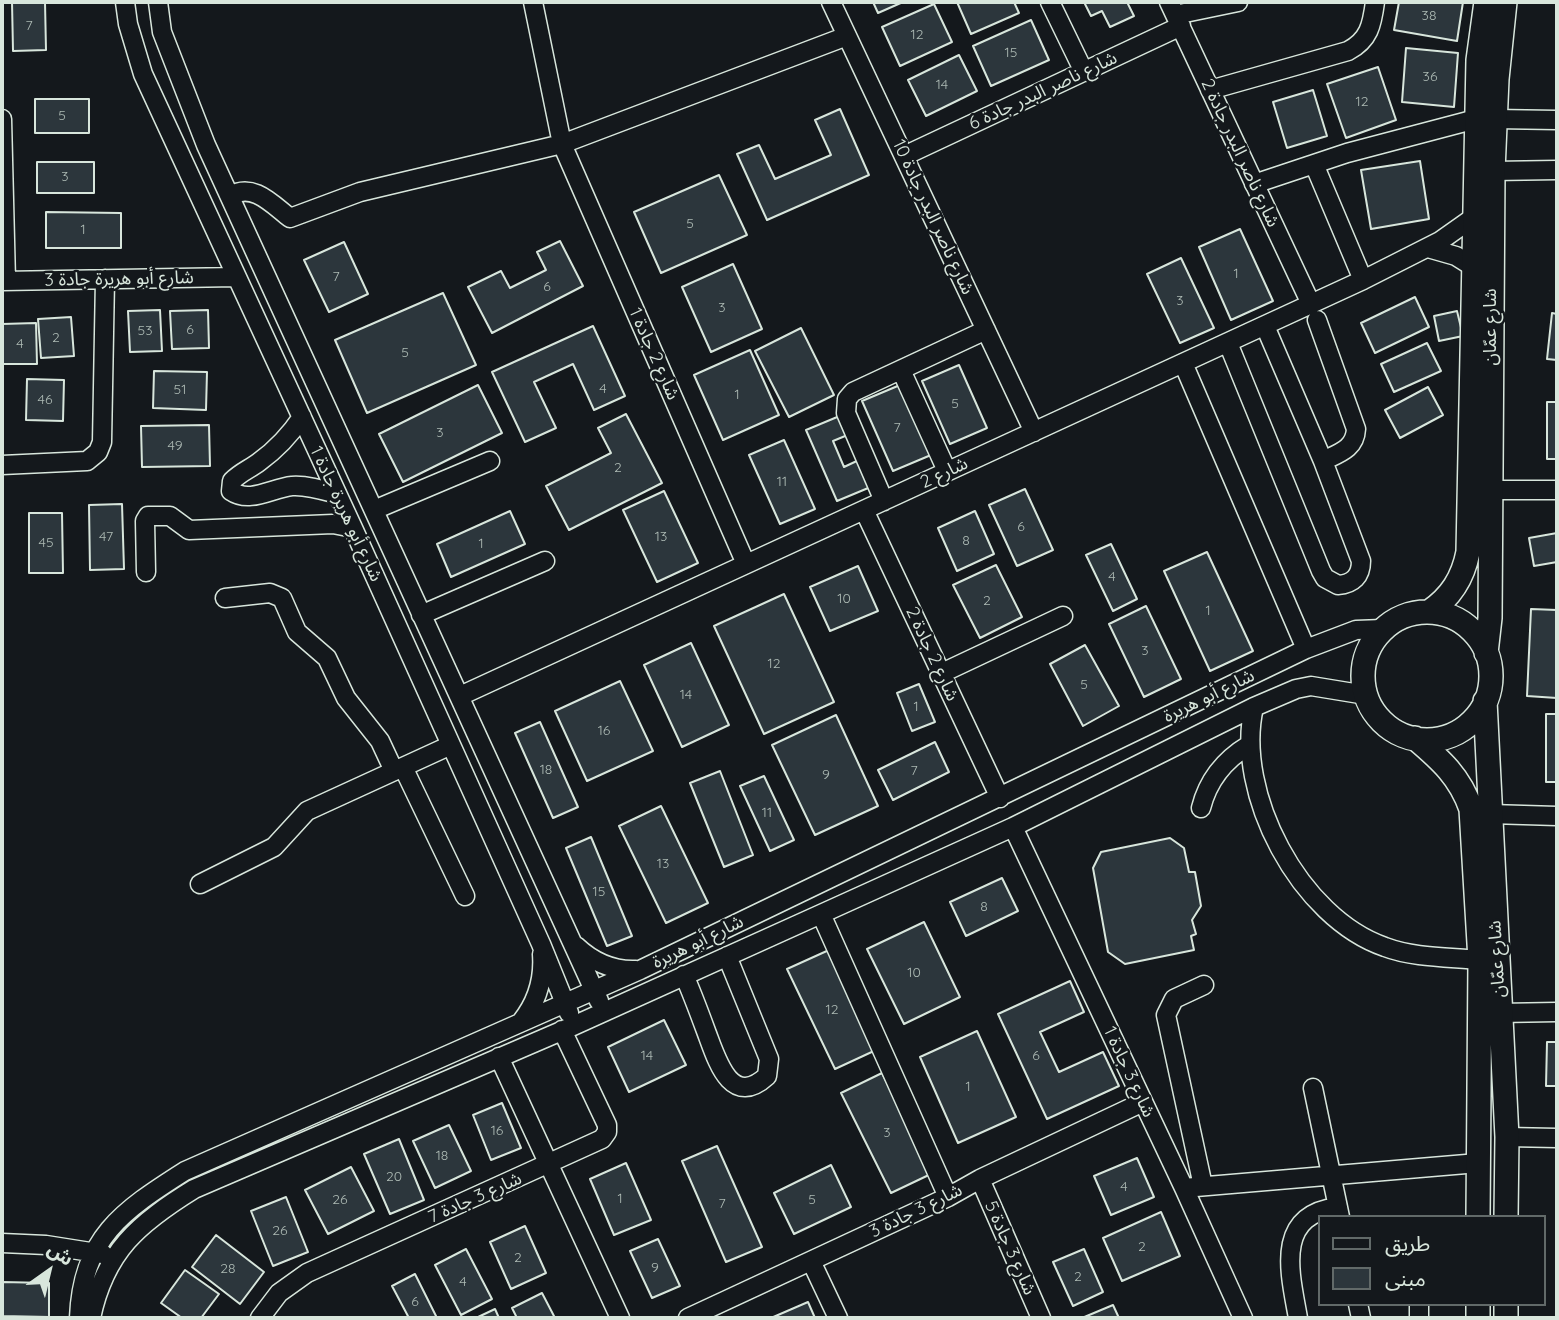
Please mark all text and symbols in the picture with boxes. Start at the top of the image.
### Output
house number: 38 [1422,8,1436,24]
house number: 7 [25,18,33,34]
house number: 12 [911,27,923,43]
house number: 15 [1005,45,1017,61]
street label: شارع ناصر البدر جادة 6 [966,47,1120,135]
house number: 36 [1423,69,1437,85]
street label: شارع ناصر البدر جادة 2 [1196,75,1284,231]
house number: 14 [936,77,948,93]
house number: 12 [1356,94,1368,110]
house number: 5 [58,108,66,124]
street label: شارع ناصر البدر جادة 10 [888,136,978,298]
house number: 3 [61,169,69,185]
house number: 5 [686,216,694,232]
house number: 1 [80,222,86,238]
house number: 1 [1233,266,1239,282]
street label: شارع أبو هريرة جادة 3 [44,267,194,291]
house number: 7 [332,269,340,285]
house number: 6 [543,279,551,295]
street label: شارع عمّان [1480,288,1502,366]
house number: 3 [1176,293,1184,309]
house number: 3 [718,300,726,316]
street label: شارع 2 جادة 1 [624,305,684,403]
house number: 6 [186,322,194,338]
house number: 53 [138,323,152,339]
house number: 2 [52,330,60,346]
house number: 4 [16,336,24,352]
house number: 5 [401,345,409,361]
house number: 4 [599,381,607,397]
house number: 51 [174,382,186,398]
house number: 1 [734,387,740,403]
house number: 46 [38,392,52,408]
house number: 5 [951,396,959,412]
house number: 7 [893,420,901,436]
house number: 3 [436,425,444,441]
house number: 49 [168,438,182,454]
street label: شارع أبو هريرة جادة 1 [305,443,387,585]
street label: شارع 2 [917,453,971,493]
house number: 2 [614,460,622,476]
house number: 11 [777,474,787,490]
house number: 6 [1017,519,1025,535]
house number: 47 [99,529,113,545]
house number: 13 [655,529,667,545]
house number: 8 [962,533,970,549]
house number: 45 [38,535,54,551]
house number: 1 [478,536,484,552]
house number: 4 [1108,569,1116,585]
house number: 10 [837,591,851,607]
house number: 2 [983,593,991,609]
street label: شارع 2 جادة 2 [901,603,963,705]
house number: 1 [1205,603,1211,619]
house number: 3 [1141,643,1149,659]
house number: 12 [768,656,780,672]
street label: شارع أبو هريرة [1160,665,1258,727]
house number: 5 [1080,677,1088,693]
house number: 14 [680,687,692,703]
house number: 1 [913,699,919,715]
house number: 16 [598,723,610,739]
house number: 18 [540,762,552,778]
house number: 7 [910,763,918,779]
house number: 9 [822,767,830,783]
house number: 11 [762,805,772,821]
house number: 13 [657,856,669,872]
house number: 15 [593,884,605,900]
house number: 8 [980,899,988,915]
street label: شارع أبو هريرة [649,911,747,973]
street label: شارع عمّان [1484,920,1510,998]
house number: 10 [907,965,921,981]
house number: 12 [826,1002,838,1018]
street label: شارع 3 جادة 1 [1099,1023,1159,1121]
house number: 14 [641,1048,653,1064]
house number: 6 [1032,1048,1040,1064]
house number: 1 [965,1079,971,1095]
house number: 16 [491,1123,503,1139]
house number: 3 [883,1125,891,1141]
house number: 18 [436,1148,448,1164]
street label: شارع 3 جادة 7 [425,1168,525,1228]
house number: 20 [386,1169,402,1185]
street label: شارع 3 جادة 3 [866,1179,966,1243]
house number: 4 [1120,1179,1128,1195]
house number: 1 [617,1191,623,1207]
house number: 26 [332,1192,348,1208]
house number: 5 [808,1192,816,1208]
house number: 7 [718,1196,726,1212]
street label: شارع 3 جادة 5 [980,1198,1040,1298]
legend [1318,1215,1545,1306]
house number: 26 [272,1223,288,1239]
text: طريق [1385,1230,1430,1256]
north arrow [14,1236,84,1306]
text: ش [43,1236,78,1271]
house number: 2 [1138,1239,1146,1255]
house number: 2 [514,1250,522,1266]
house number: 9 [651,1260,659,1276]
house number: 28 [220,1261,236,1277]
text: مبنى [1385,1265,1426,1291]
house number: 2 [1074,1269,1082,1285]
house number: 4 [459,1274,467,1290]
house number: 6 [411,1294,419,1310]

